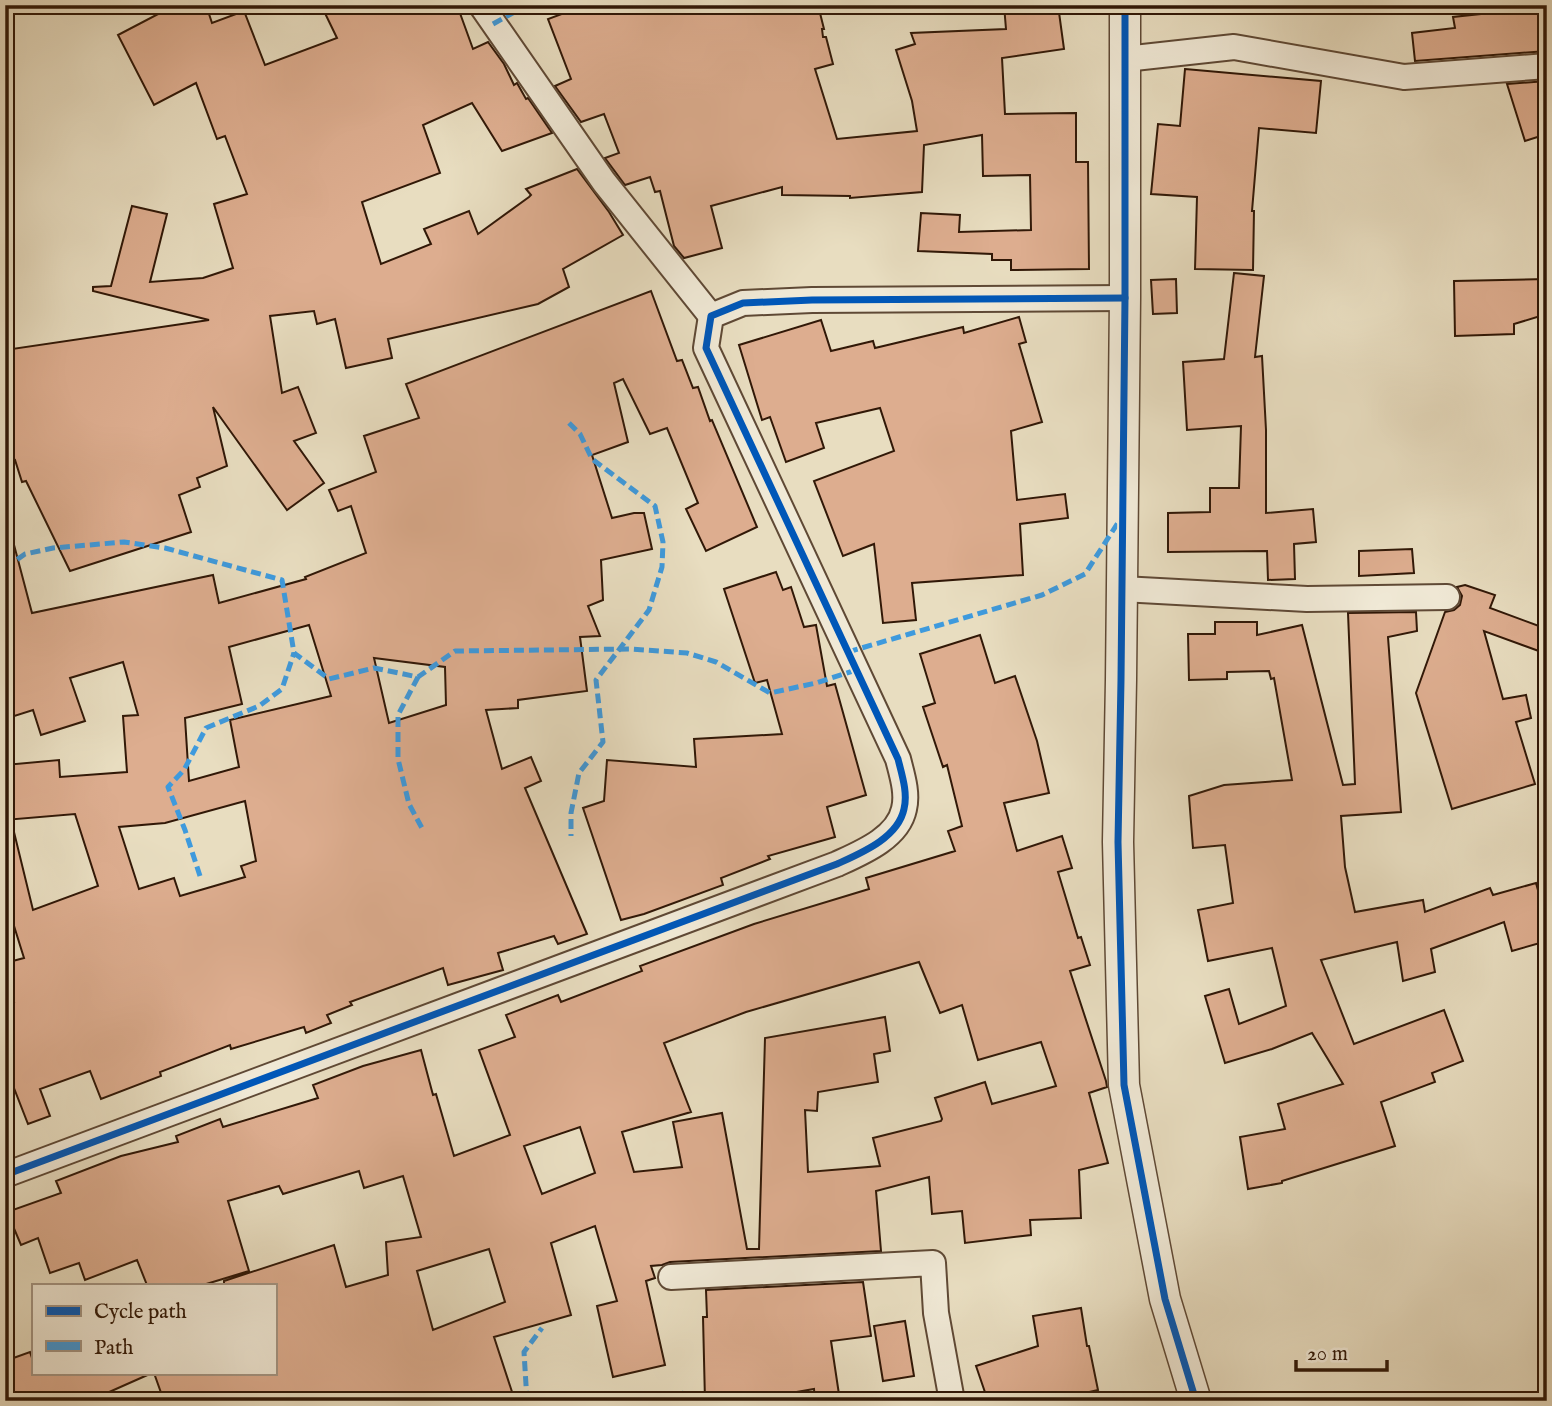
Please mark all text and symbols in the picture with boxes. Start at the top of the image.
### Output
legend [32,1284,276,1374]
text: Cycle path [94,1299,187,1326]
scale bar [1296,1329,1388,1373]
text: Path [94,1335,133,1362]
text: 20 m [1307,1341,1348,1368]

